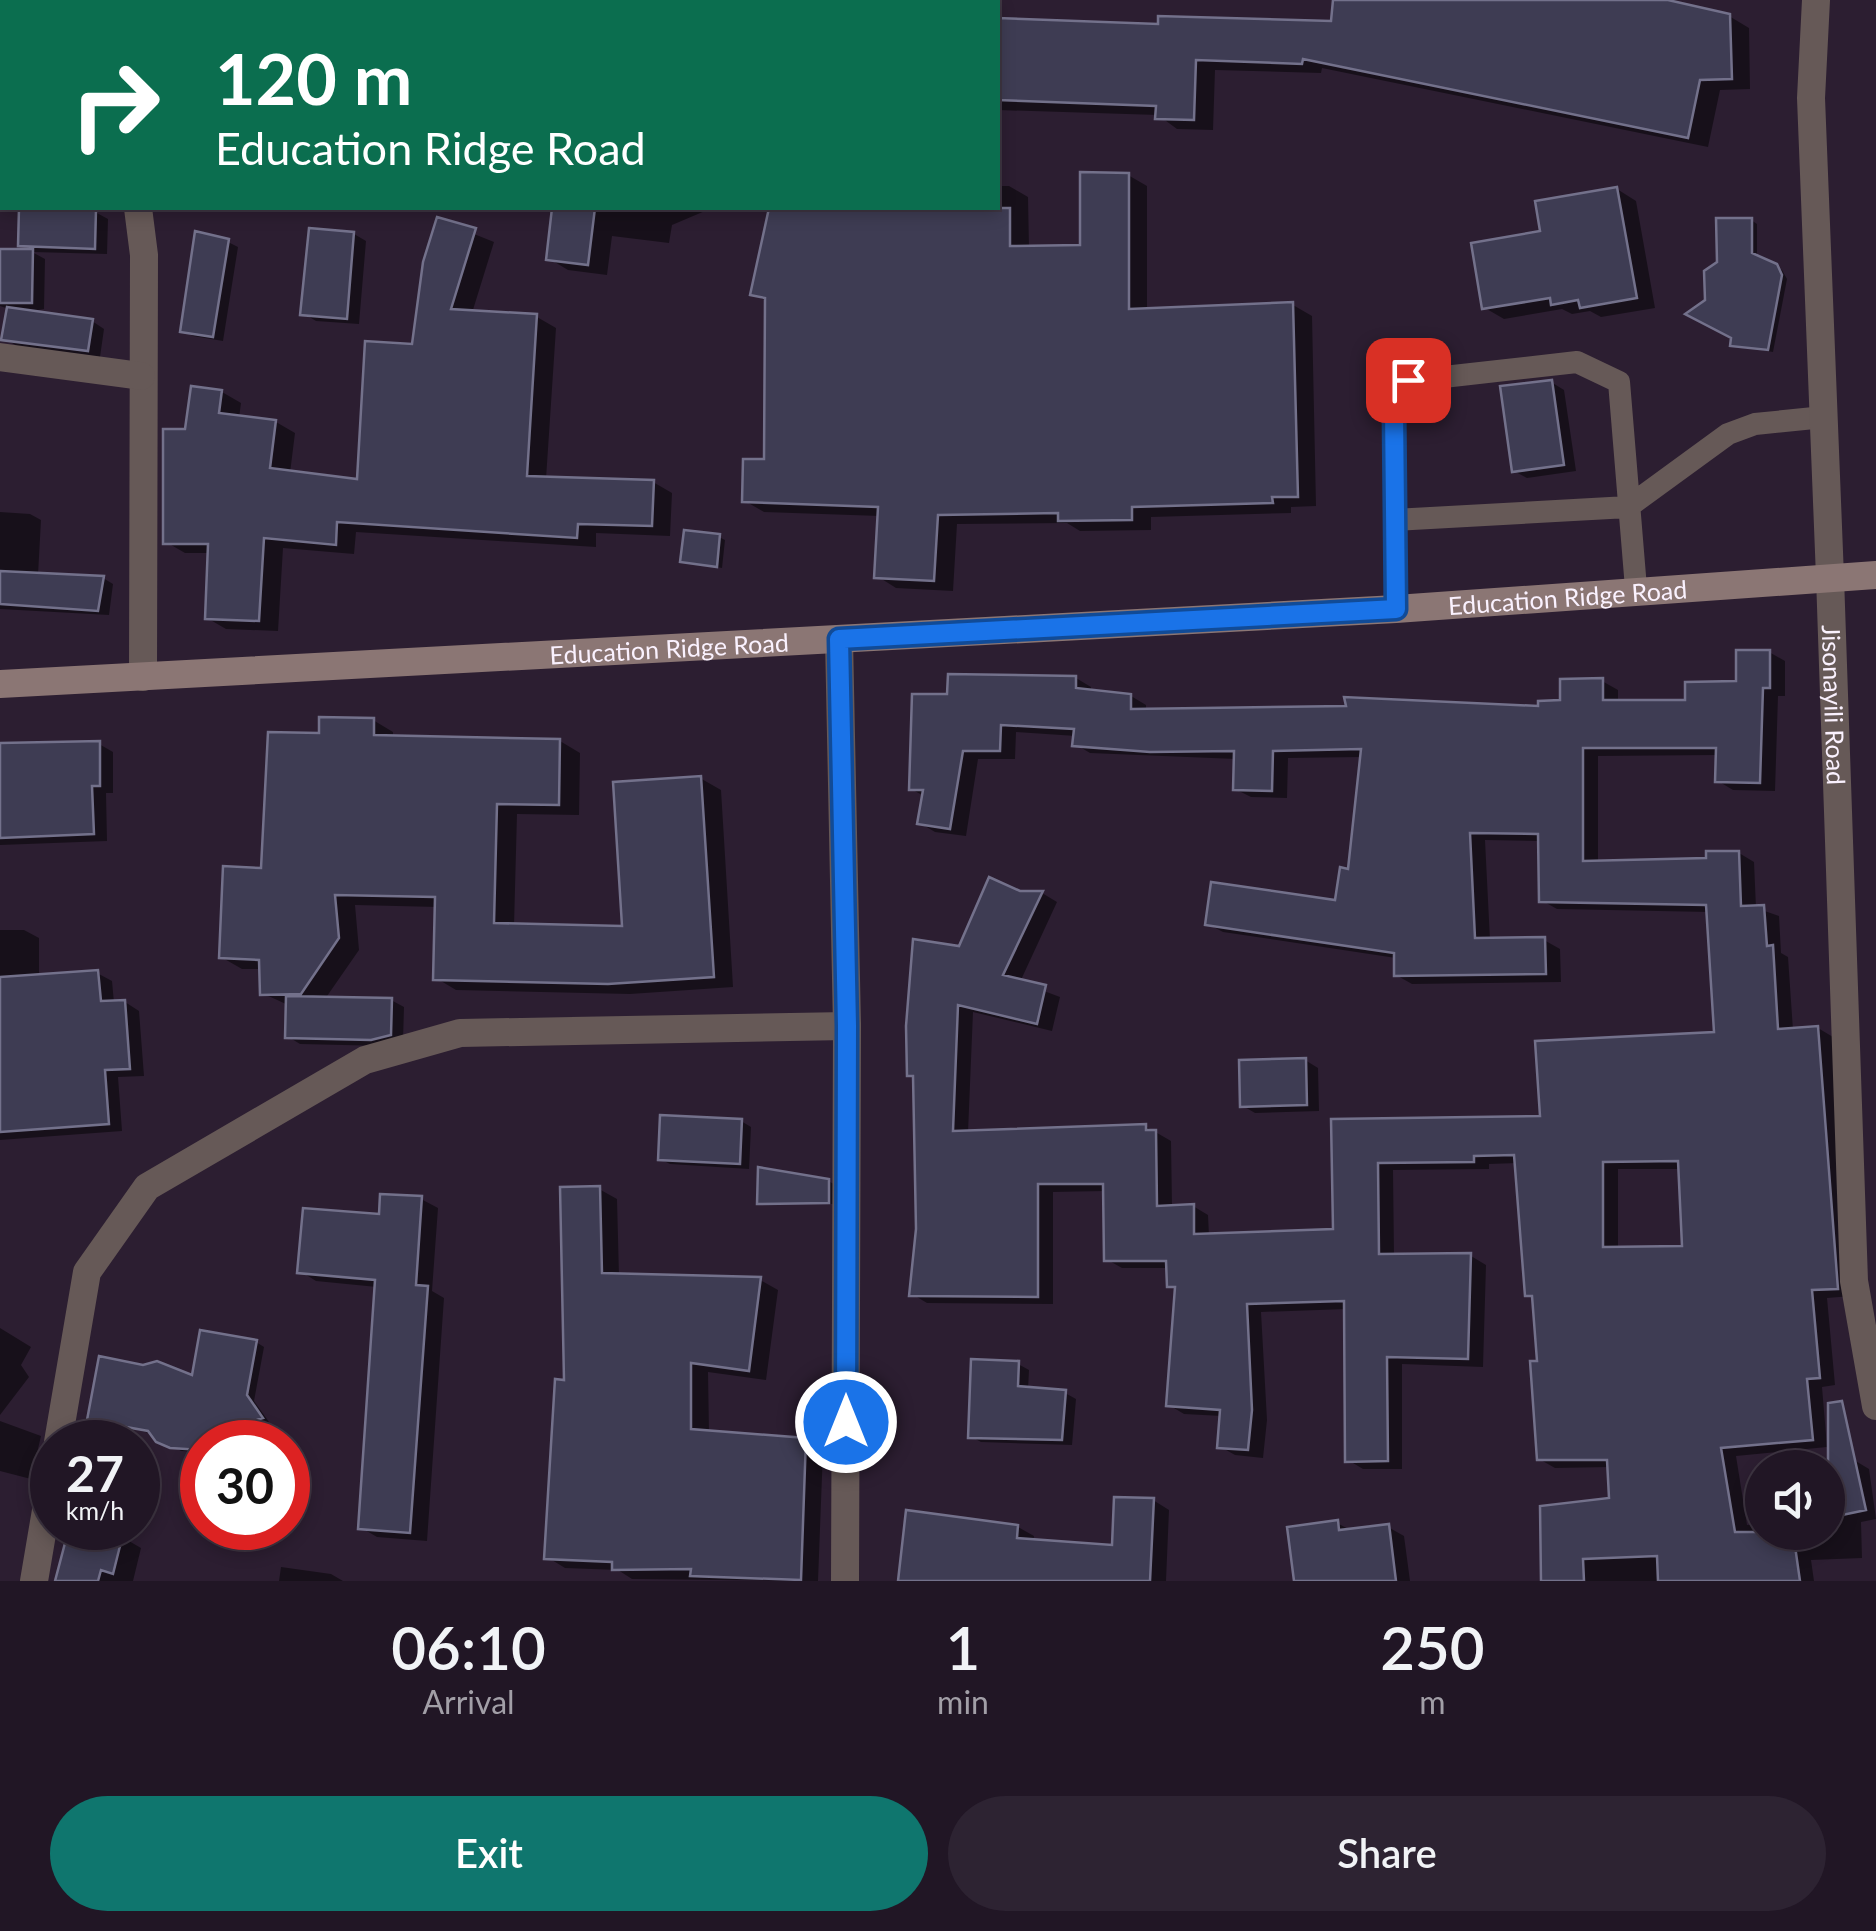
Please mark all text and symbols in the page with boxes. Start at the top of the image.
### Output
text: 120 m [215,36,412,120]
icon: right [50,40,180,170]
text: Education Ridge Road [215,121,646,175]
pin [1366,338,1451,423]
icon: arrive [1381,353,1436,408]
street label: Education Ridge Road [1447,573,1688,620]
street label: Jisonayili Road [1817,624,1852,785]
street label: Education Ridge Road [549,627,789,669]
position arrow [794,1370,898,1474]
speed limit sign: 30 [180,1420,310,1550]
text: 27 [66,1443,124,1503]
map controls [1745,1450,1845,1550]
button: sound [1745,1450,1845,1550]
text: km/h [66,1495,124,1525]
text: 06:10 [391,1611,546,1683]
text: 1 [946,1611,980,1683]
text: 250 [1380,1611,1485,1683]
text: Arrival [422,1682,515,1721]
text: min [937,1682,989,1721]
text: m [1419,1682,1446,1721]
button: Exit [50,1796,928,1911]
button: Share [948,1796,1826,1911]

